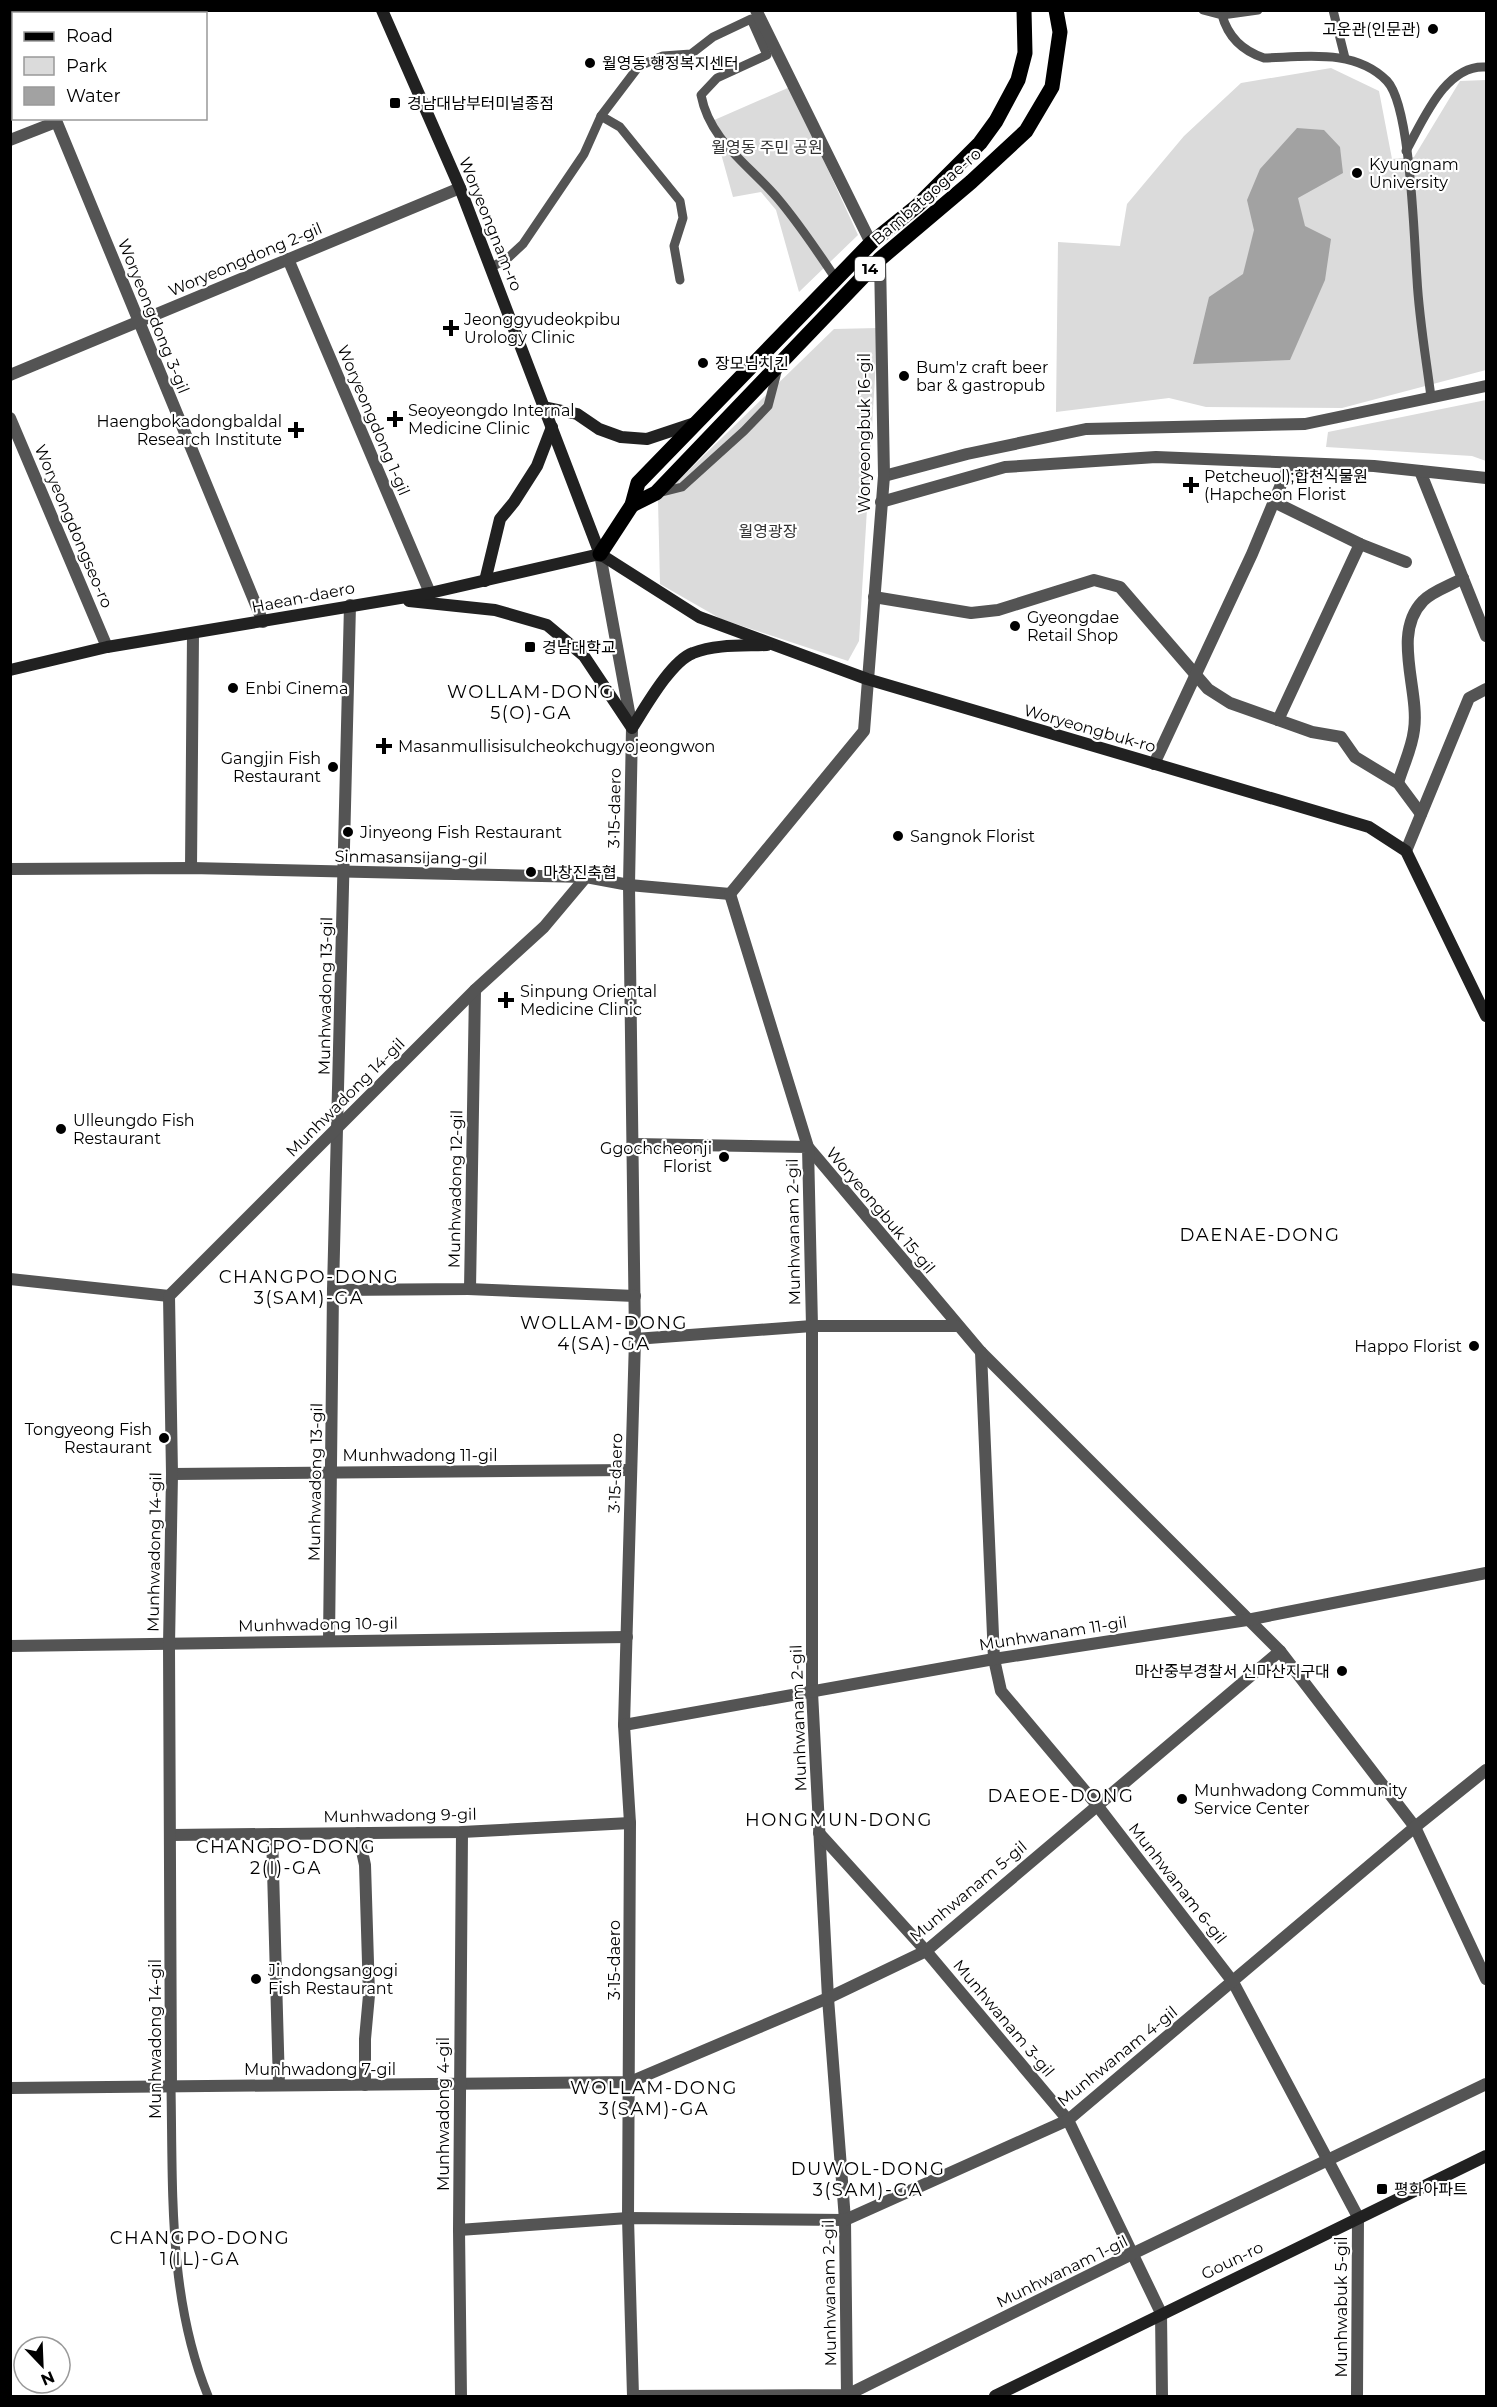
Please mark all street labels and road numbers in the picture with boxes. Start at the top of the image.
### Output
street label: Bambatgogae-ro [868,144,985,249]
street label: Woryeongnam-ro [455,154,526,294]
street label: Woryeongdong 2-gil [166,219,325,300]
street label: Woryeongdong 3-gil [114,236,193,396]
road number: 14 [855,257,885,281]
street label: Woryeongdong 1-gil [333,342,414,498]
street label: Woryeongbuk 16-gil [855,353,874,513]
street label: Woryeongdongseo-ro [30,442,117,611]
street label: Haean-daero [250,578,356,617]
street label: Woryeongbuk-ro [1022,701,1158,756]
street label: 3·15-daero [604,768,625,848]
street label: Sinmasansijang-gil [334,847,488,868]
street label: Munhwadong 13-gil [315,917,336,1075]
street label: Munhwadong 14-gil [282,1034,409,1161]
street label: Munhwadong 12-gil [445,1110,466,1268]
street label: Woryeongbuk 15-gil [822,1143,939,1277]
street label: Munhwanam 2-gil [783,1158,804,1306]
street label: Munhwadong 13-gil [305,1403,326,1561]
street label: 3·15-daero [605,1433,626,1513]
street label: Munhwadong 11-gil [343,1446,497,1465]
street label: Munhwadong 14-gil [144,1472,165,1632]
street label: Munhwanam 11-gil [978,1612,1128,1655]
street label: Munhwadong 10-gil [238,1614,398,1635]
street label: Munhwanam 2-gil [786,1644,811,1792]
street label: Munhwadong 9-gil [323,1805,477,1826]
street label: Munhwanam 6-gil [1125,1819,1231,1947]
street label: Munhwanam 5-gil [906,1837,1031,1946]
street label: 3·15-daero [605,1920,624,2000]
street label: Munhwanam 3-gil [949,1956,1058,2081]
street label: Munhwadong 14-gil [146,1959,165,2119]
street label: Munhwanam 4-gil [1054,2002,1181,2111]
street label: Munhwadong 4-gil [434,2037,453,2191]
street label: Munhwadong 7-gil [244,2060,396,2079]
street label: Munhwanam 2-gil [819,2219,840,2367]
street label: Munhwanam 1-gil [993,2231,1131,2311]
street label: Goun-ro [1198,2237,1266,2284]
street label: Munhwabuk 5-gil [1332,2237,1351,2377]

